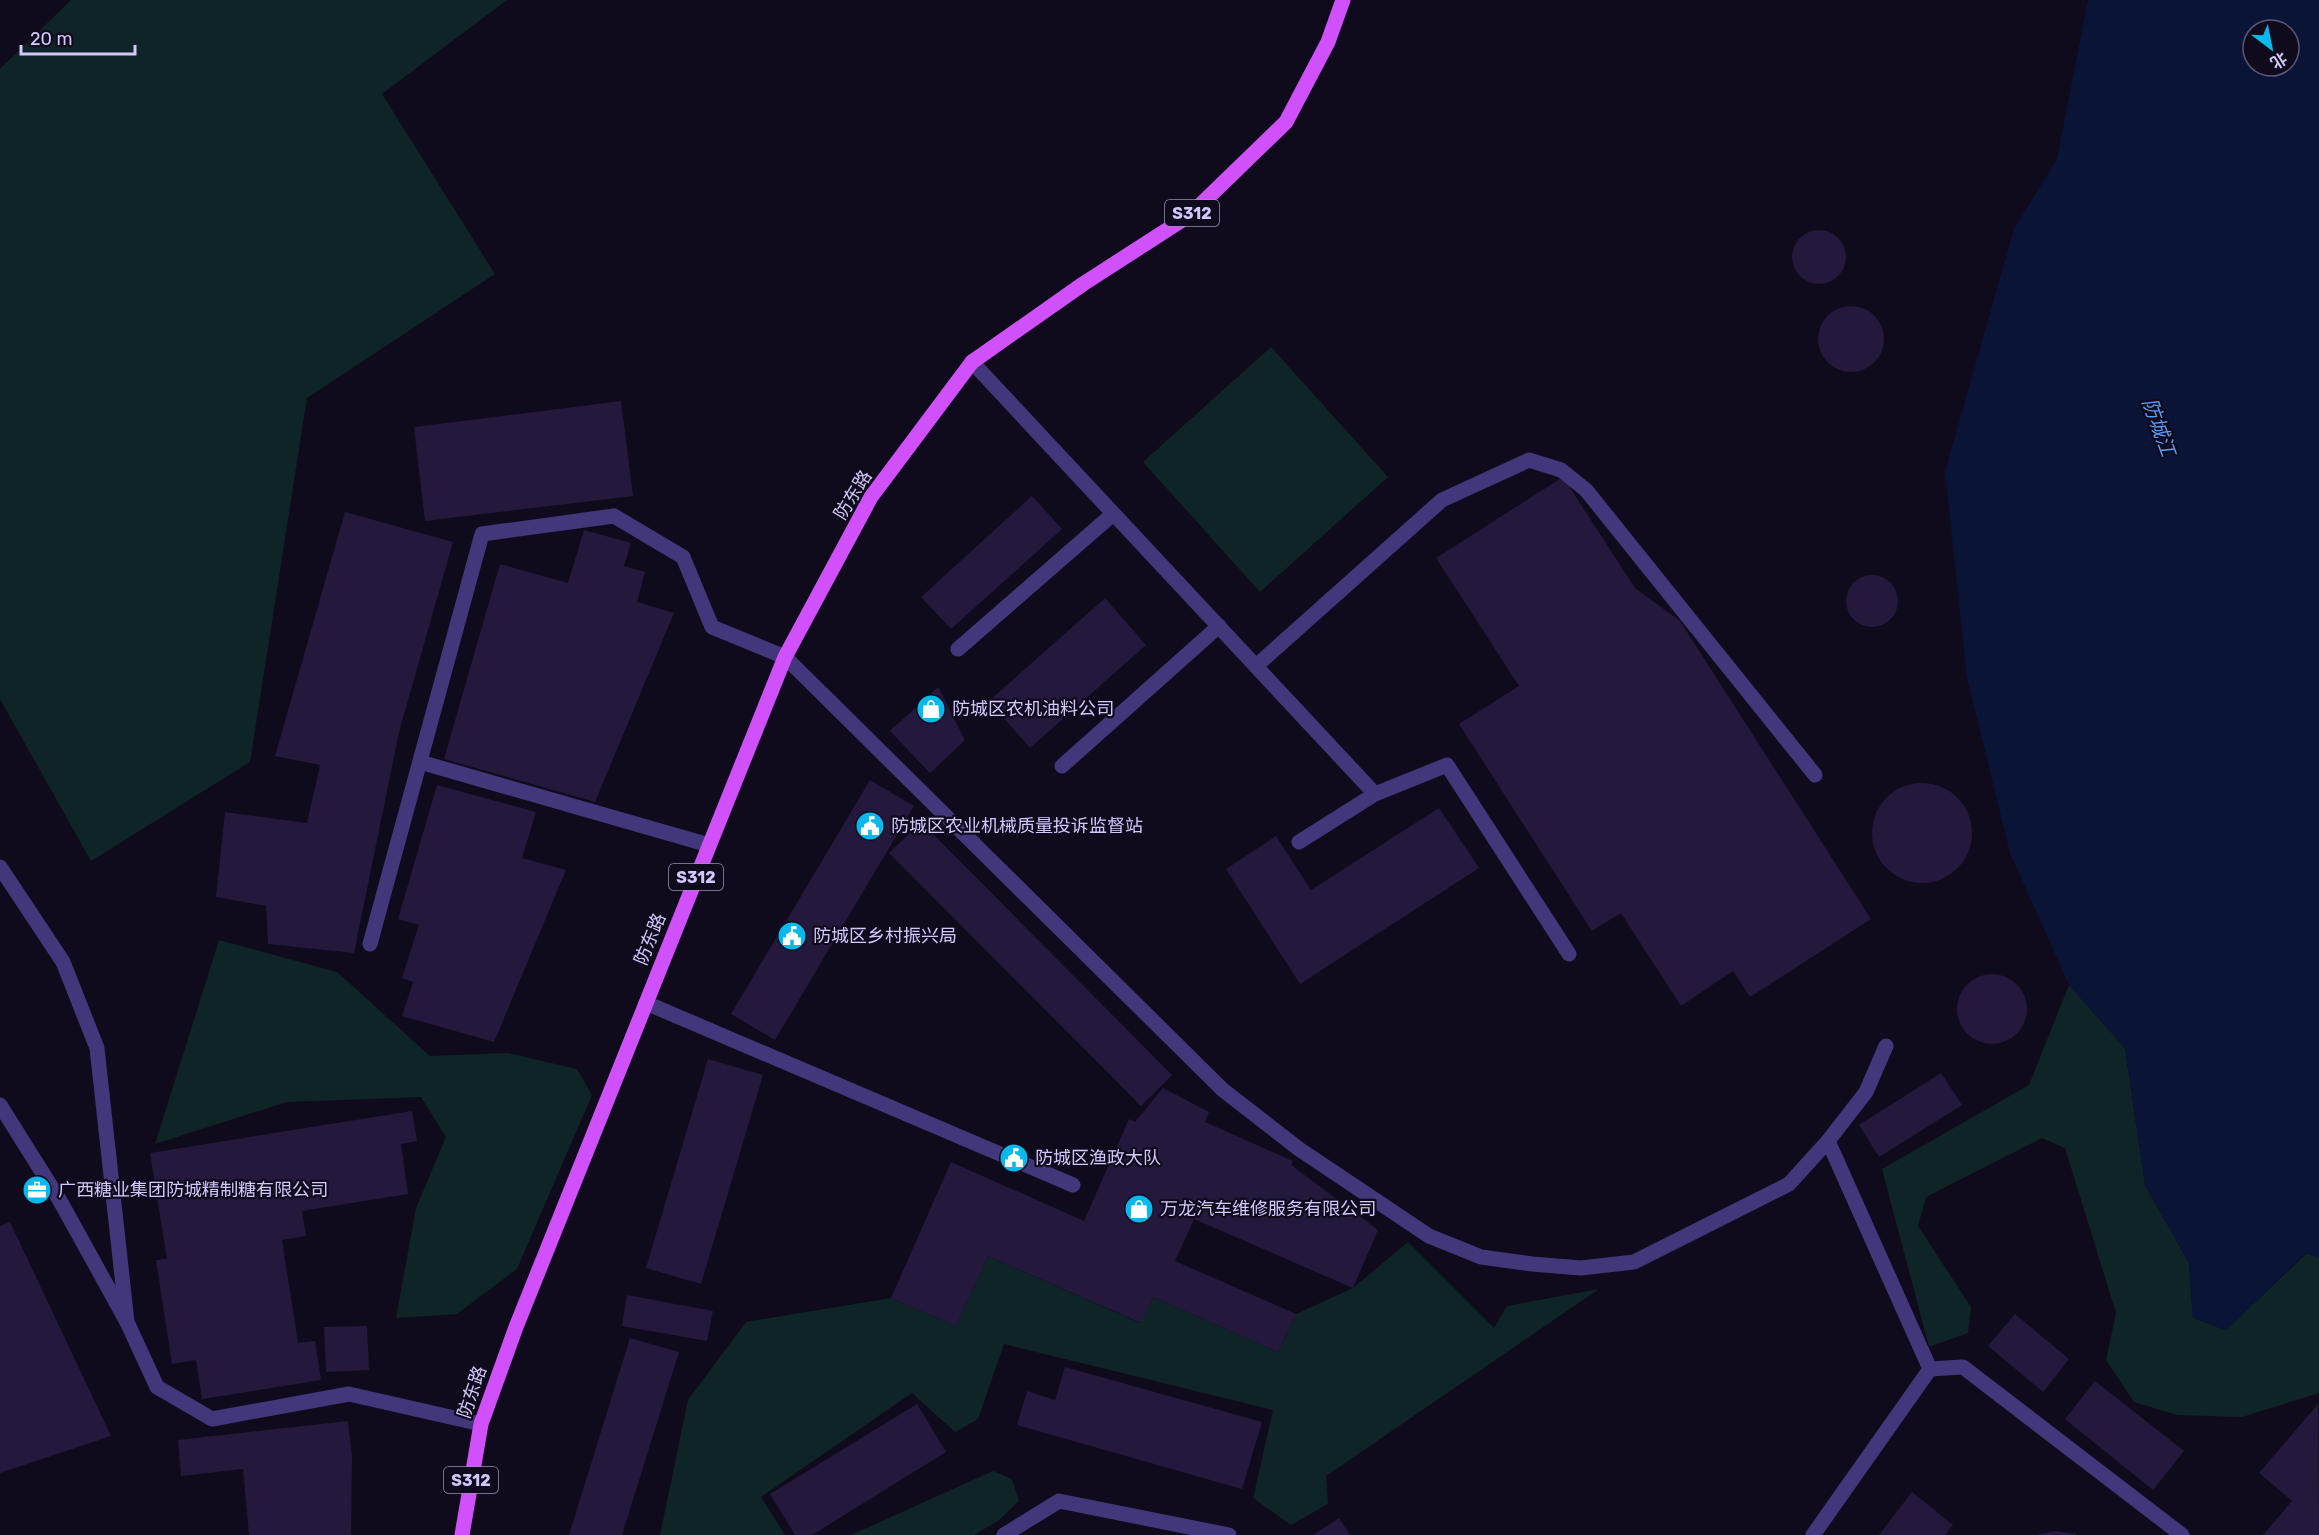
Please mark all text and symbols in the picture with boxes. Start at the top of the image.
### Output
scale bar [21,18,135,56]
north arrow [2241,18,2301,78]
text: 20 m [30,28,72,50]
text: 北 [2267,48,2291,73]
road number: S312 [1165,200,1219,226]
water label: 防城江 [2137,395,2181,461]
street label: 防东路 [829,466,877,524]
shop icon: 防城区农机油料公司 [915,693,947,725]
place label: 防城区农机油料公司 [952,698,1114,720]
public building icon: 防城区农业机械质量投诉监督站 [854,810,886,842]
place label: 防城区农业机械质量投诉监督站 [891,815,1143,837]
road number: S312 [669,864,723,890]
street label: 防东路 [630,910,670,968]
public building icon: 防城区乡村振兴局 [776,920,808,952]
place label: 防城区乡村振兴局 [813,925,957,947]
public building icon: 防城区渔政大队 [998,1142,1030,1174]
place label: 防城区渔政大队 [1035,1147,1161,1169]
office icon: 广西糖业集团防城精制糖有限公司 [21,1174,53,1206]
place label: 广西糖业集团防城精制糖有限公司 [58,1179,328,1201]
shop icon: 万龙汽车维修服务有限公司 [1123,1193,1155,1225]
place label: 万龙汽车维修服务有限公司 [1160,1198,1376,1220]
street label: 防东路 [453,1363,491,1421]
road number: S312 [444,1467,498,1493]

